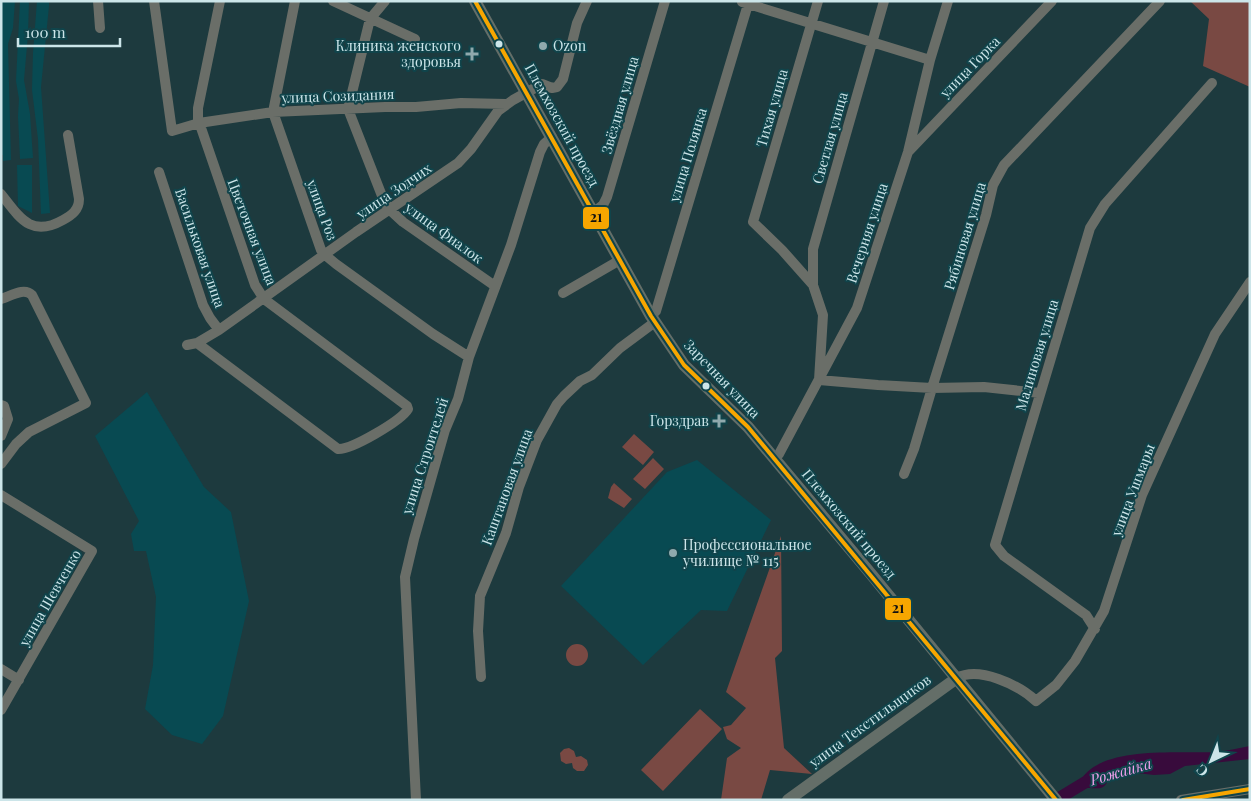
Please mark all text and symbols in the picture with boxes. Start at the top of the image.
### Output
scale bar [18,15,120,47]
text: 100 m [25,22,66,42]
street label: улица Горка [935,32,1004,102]
place label: Клиника женского здоровья [335,36,461,71]
place label: Ozon [553,36,587,55]
unlabelled marker [494,39,504,49]
marker: Ozon [537,40,549,52]
marker: Клиника женского здоровья [465,47,479,61]
street label: Звёздная улица [597,54,643,156]
street label: Племхозский проезд [521,60,604,190]
street label: Тихая улица [751,67,792,149]
street label: улица Созидания [280,84,395,107]
street label: Светлая улица [807,90,852,186]
street label: улица Полянка [664,106,711,205]
street label: улица Зодчих [351,158,436,223]
street label: Цветочная улица [223,176,282,288]
street label: улица Роз [302,176,342,243]
street label: Рябиновая улица [939,180,990,292]
street label: Вечерняя улица [841,181,892,285]
street label: Васильковая улица [171,185,230,310]
street label: улица Фиалок [400,197,487,267]
line badge: 21 [582,206,610,230]
text: 21 [590,207,602,226]
street label: Малиновая улица [1011,297,1062,413]
street label: Заречная улица [680,335,765,422]
unlabelled marker [701,381,711,391]
street label: улица Строителей [396,395,452,517]
place label: Горздрав [650,411,709,430]
marker: Горздрав [713,415,725,427]
street label: Каштановая улица [477,426,536,548]
street label: улица Ушмары [1106,441,1159,540]
street label: Племхозский проезд [798,465,901,583]
place label: Профессиональное училище № 115 [682,535,812,570]
street label: улица Шевченко [14,546,85,650]
marker: Профессиональное училище № 115 [667,547,679,559]
line badge: 21 [884,597,912,621]
text: 21 [892,598,904,617]
street label: улица Текстильщиков [804,670,935,772]
north arrow [1186,736,1236,786]
water label: Рожайка [1087,753,1154,790]
text: С [1192,760,1212,781]

